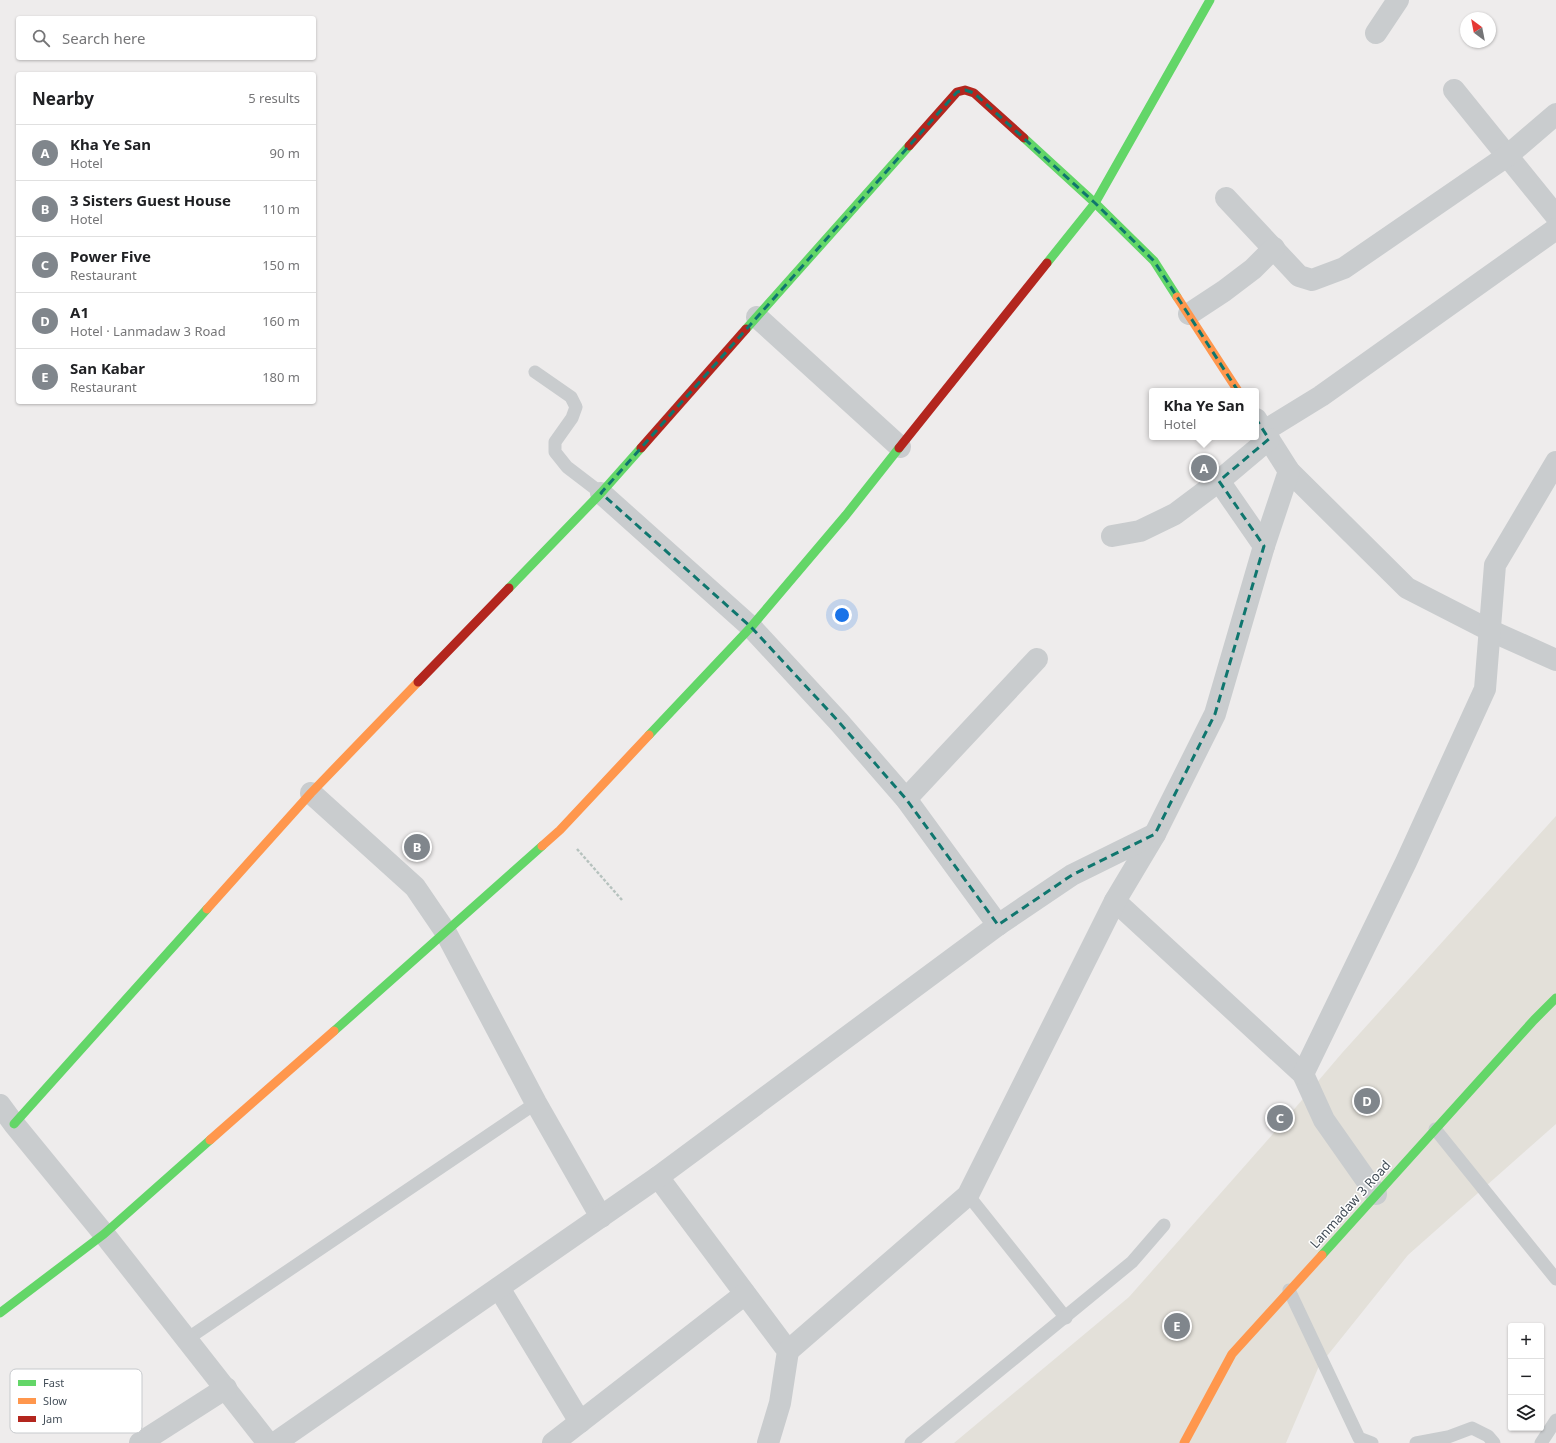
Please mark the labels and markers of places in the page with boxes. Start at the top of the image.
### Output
pin: A [1191,453,1217,483]
pin: B [404,832,430,862]
pin: D [1354,1086,1380,1116]
pin: C [1267,1103,1293,1133]
pin: E [1164,1311,1190,1341]

